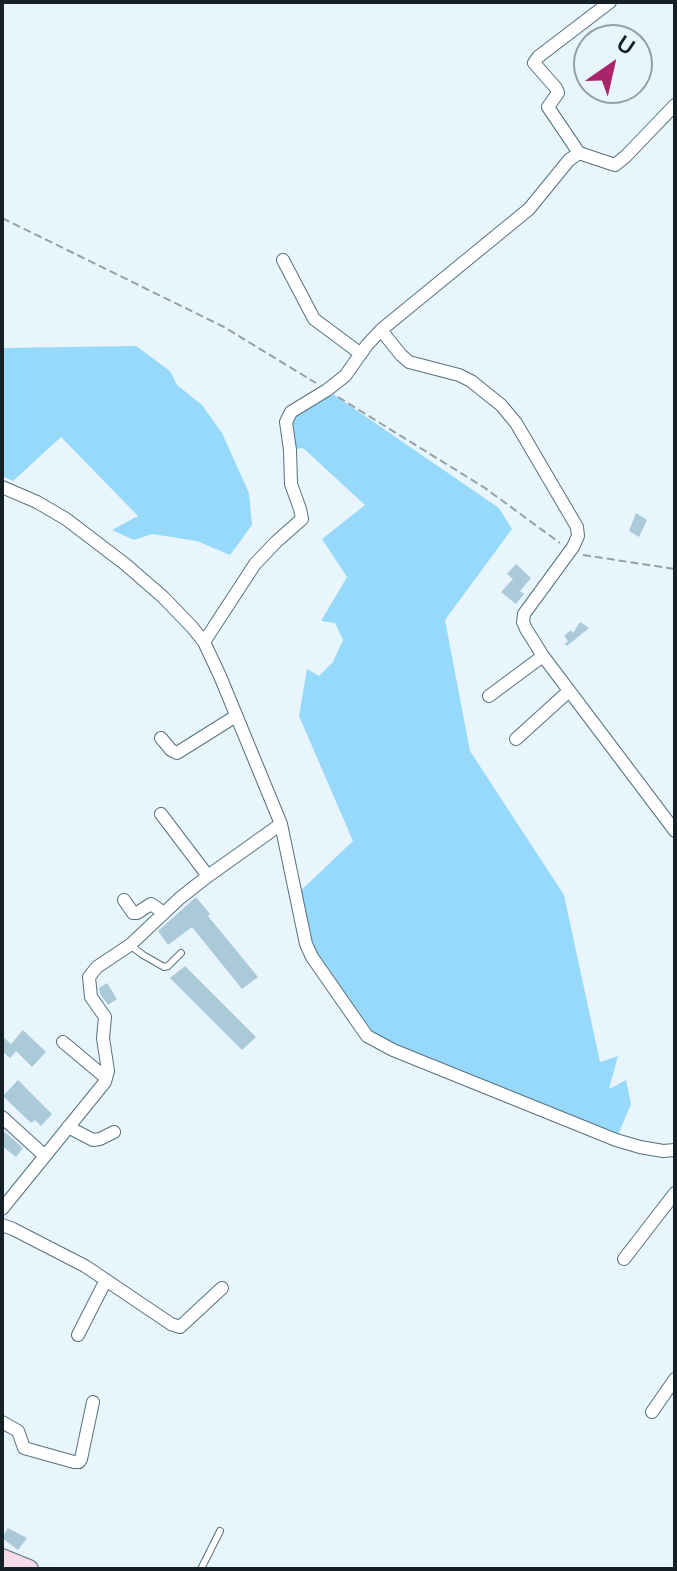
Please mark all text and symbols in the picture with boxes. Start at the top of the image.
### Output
north arrow [573,24,653,104]
text: U [610,29,640,63]

